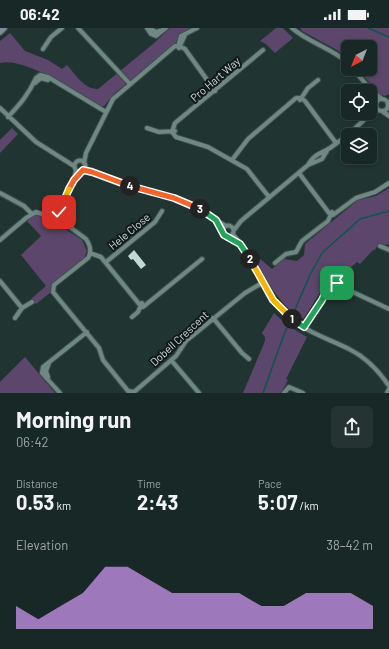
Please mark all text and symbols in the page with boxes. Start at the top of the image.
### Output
text: 06:42 [20,5,60,23]
north arrow [341,40,377,76]
map controls [341,40,377,164]
street label: Pro Hart Way [187,54,243,104]
button: locate [341,84,377,120]
button: layers [341,128,377,164]
pin: 4 [120,176,140,196]
text: 4 [127,179,133,192]
pin [42,195,76,229]
pin: 3 [190,199,210,219]
icon: check [48,201,70,223]
text: 3 [197,202,203,215]
street label: Hele Close [106,210,152,252]
pin: 2 [240,249,260,269]
text: 2 [247,252,253,265]
pin [320,266,354,300]
icon: arrive [326,272,348,294]
street label: Dobell Crescent [147,308,211,368]
pin: 1 [282,309,302,329]
text: 1 [290,312,294,325]
text: Morning run [16,406,131,432]
button: share [331,406,373,448]
text: 06:42 [16,434,49,450]
text: Distance [16,477,58,490]
text: Time [137,477,161,490]
text: Pace [258,477,282,490]
text: 0.53 [16,490,54,514]
text: 2:43 [137,490,178,514]
text: 5:07 [258,490,297,514]
text: km [54,499,71,512]
text: /km [297,499,319,512]
text: Elevation [16,537,68,553]
text: 38–42 m [326,537,373,553]

